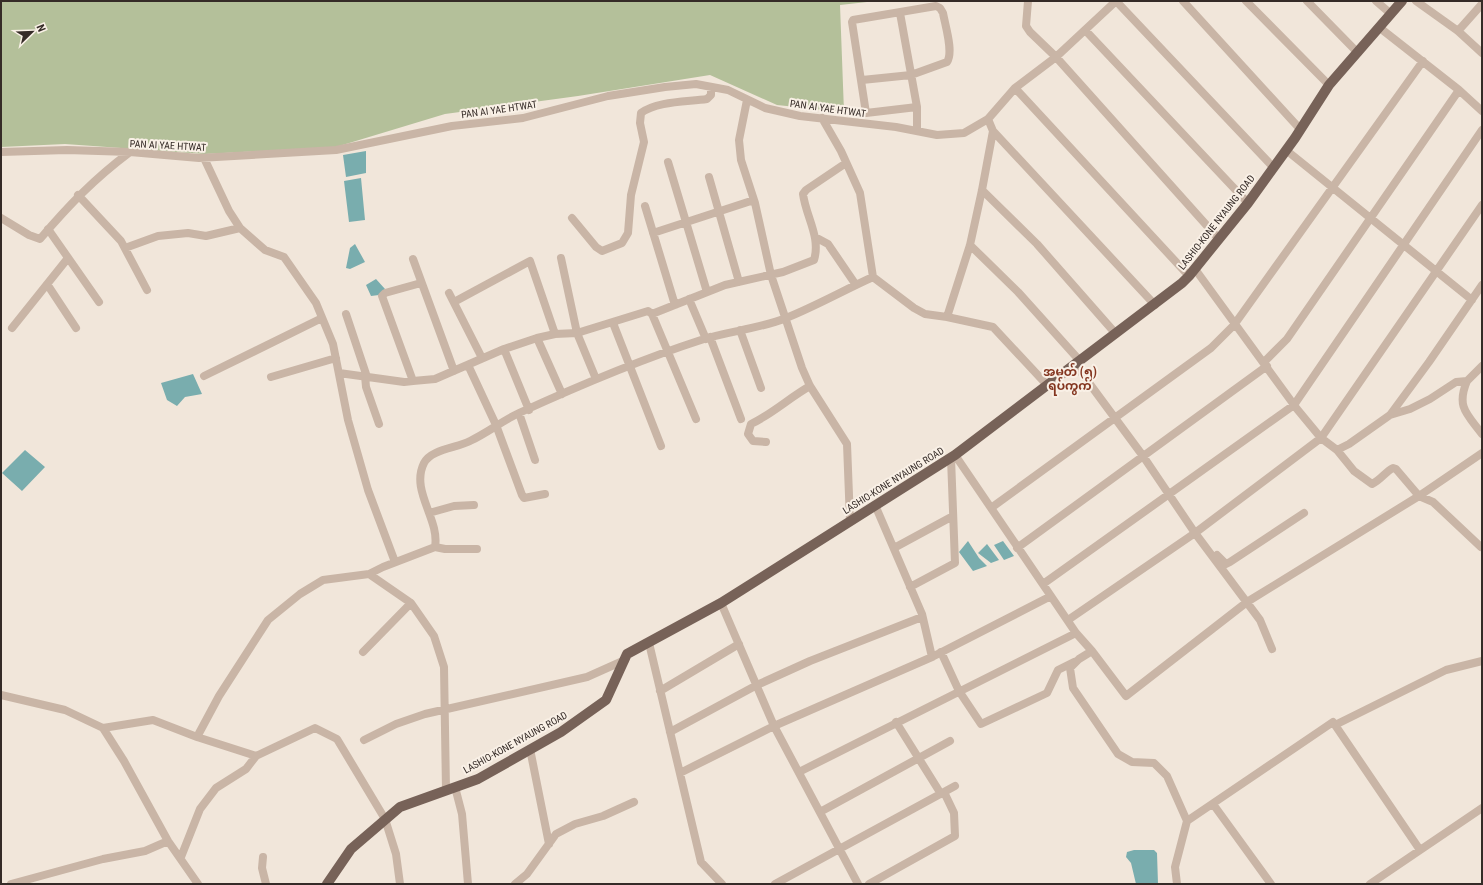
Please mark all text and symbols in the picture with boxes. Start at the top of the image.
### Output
north arrow [12,12,52,52]
text: N [33,23,48,34]
street label: PAN AI YAE HTWAT [789,98,867,119]
street label: PAN AI YAE HTWAT [460,99,538,120]
street label: PAN AI YAE HTWAT [129,138,207,153]
street label: LASHIO-KONE NYAUNG ROAD [1176,173,1257,272]
district label: အမှတ် (၅) ရပ်ကွက် [1043,362,1097,396]
street label: LASHIO-KONE NYAUNG ROAD [841,445,946,516]
street label: LASHIO-KONE NYAUNG ROAD [461,709,569,776]

